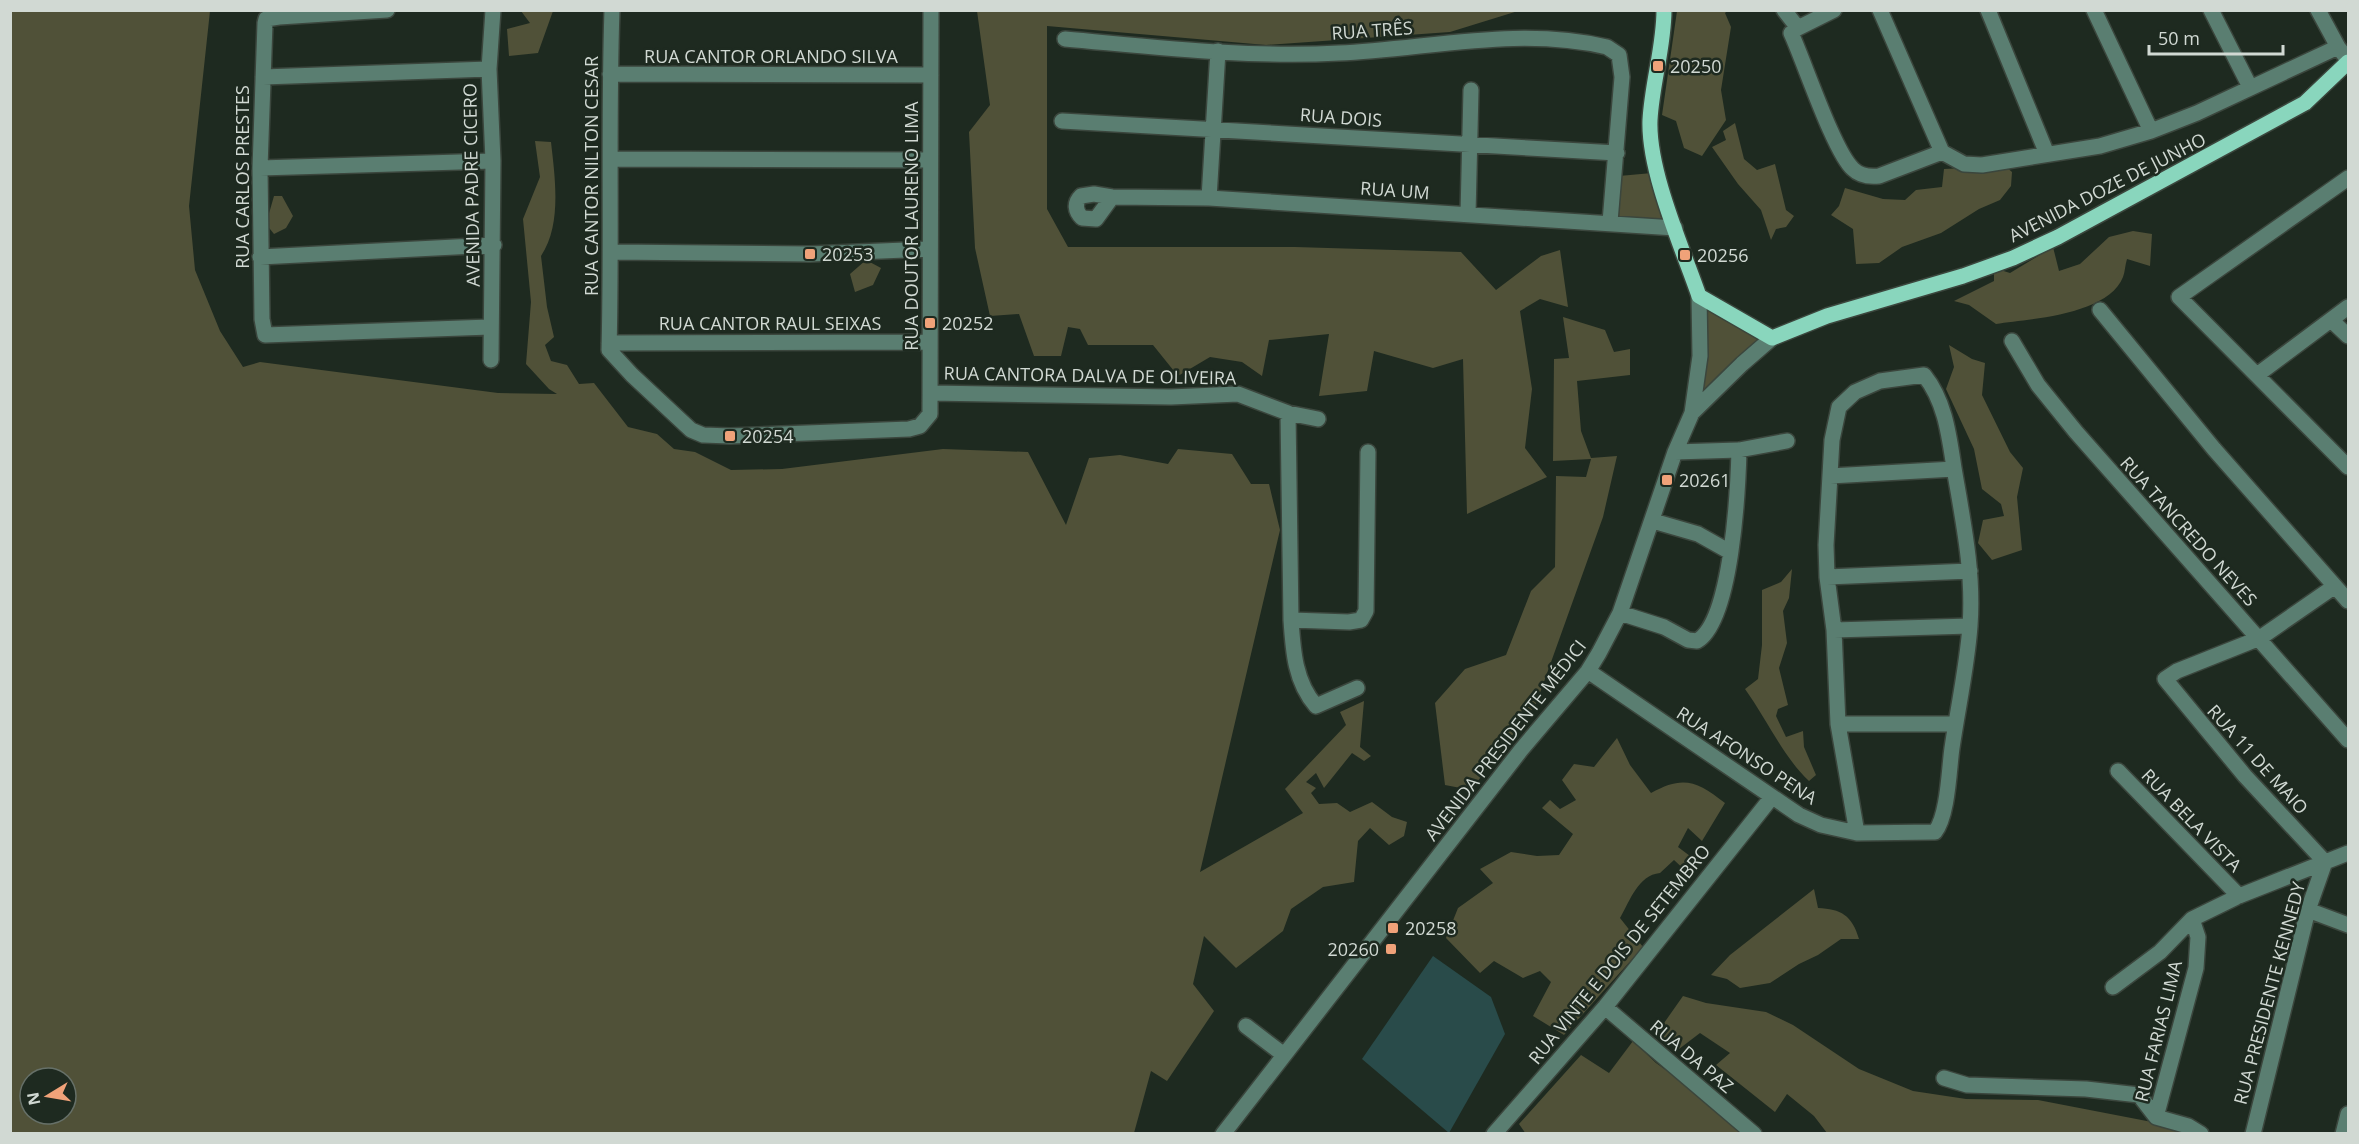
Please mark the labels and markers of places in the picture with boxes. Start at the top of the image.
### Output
place label: 20250 [1670,54,1721,78]
marker: 20250 [1651,59,1665,73]
place label: 20253 [822,242,873,266]
place label: 20256 [1697,243,1748,267]
marker: 20253 [803,247,817,261]
marker: 20256 [1678,248,1692,262]
place label: 20252 [942,311,993,335]
marker: 20252 [923,316,937,330]
place label: 20254 [742,424,793,448]
marker: 20254 [723,429,737,443]
place label: 20261 [1679,468,1730,492]
marker: 20261 [1660,473,1674,487]
place label: 20258 [1405,916,1456,940]
marker: 20258 [1386,921,1400,935]
place label: 20260 [1328,937,1379,961]
marker: 20260 [1384,942,1398,956]

